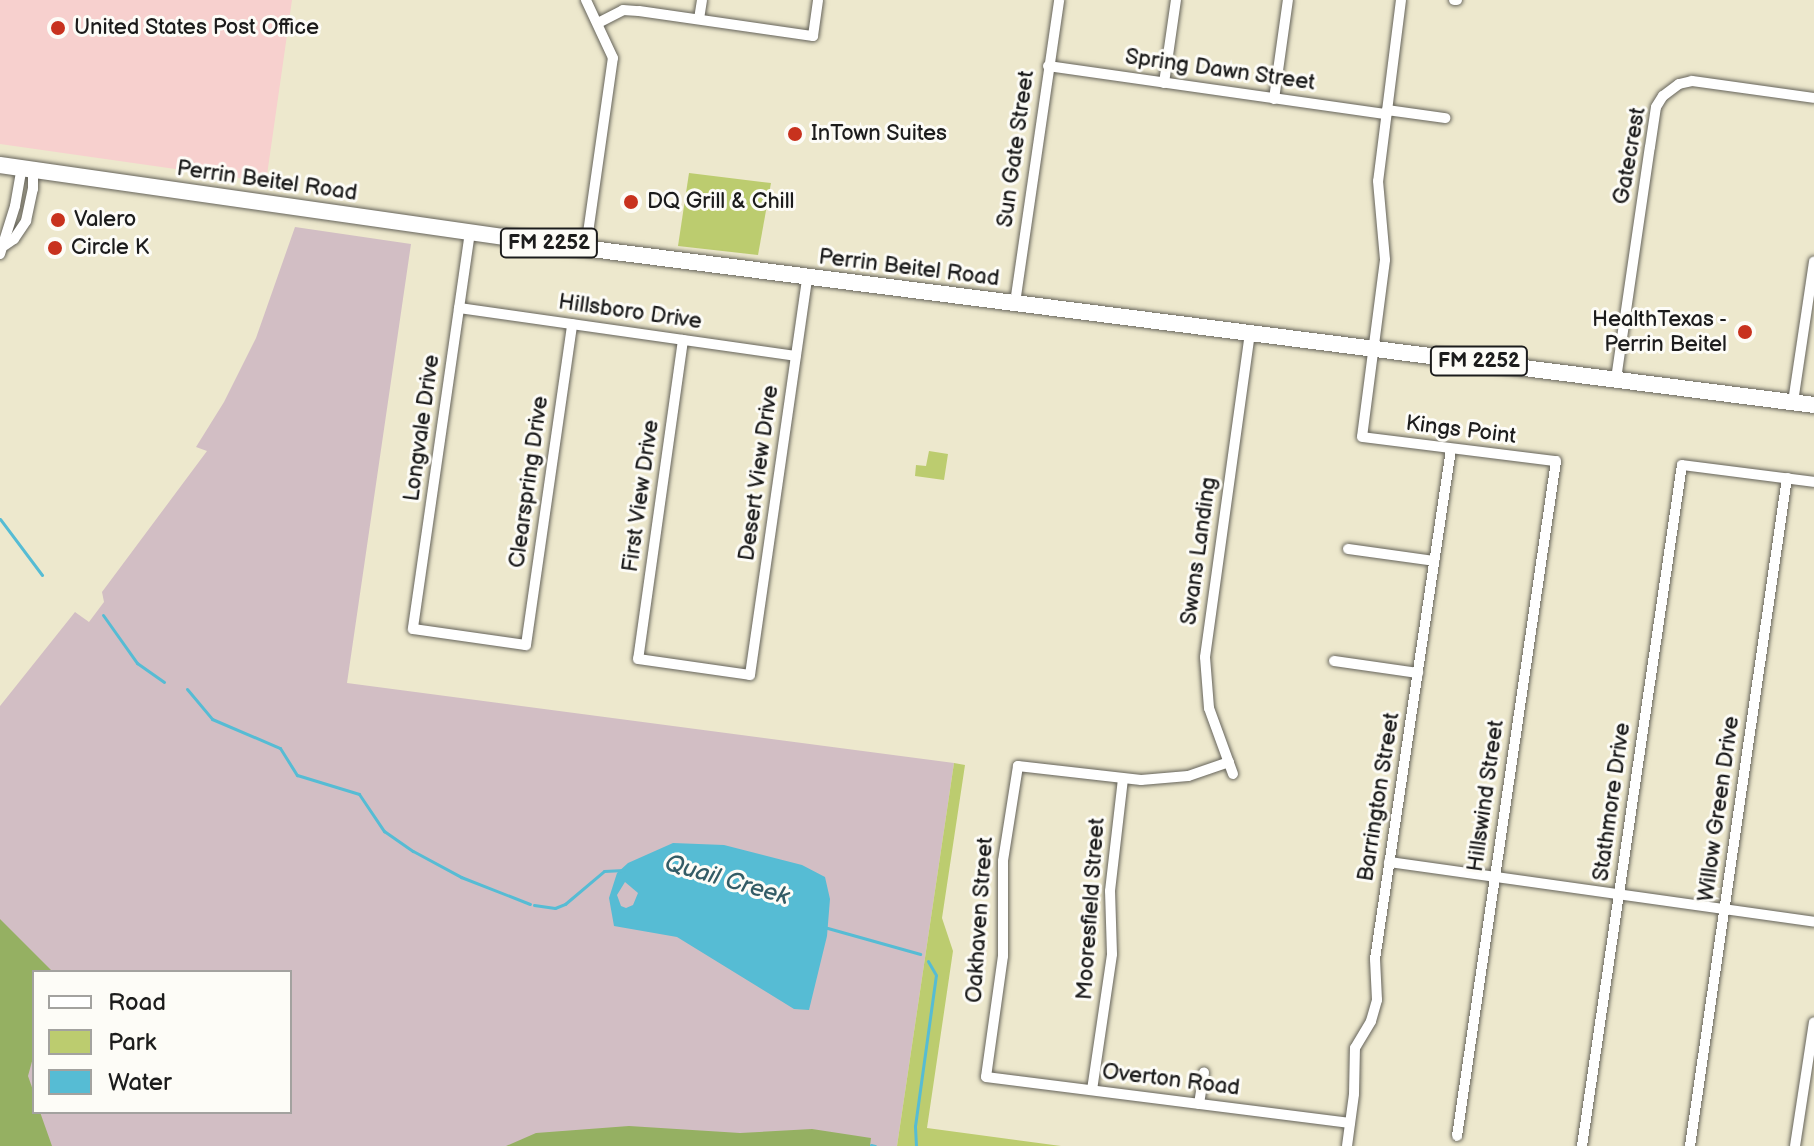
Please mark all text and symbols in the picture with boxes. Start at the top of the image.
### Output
place label: United States Post Office [74,15,319,41]
marker: United States Post Office [49,19,67,37]
street label: Spring Dawn Street [1123,44,1317,96]
street label: Sun Gate Street [992,69,1040,229]
street label: Gatecrest [1608,105,1652,207]
place label: InTown Suites [811,121,947,147]
marker: InTown Suites [786,125,804,143]
street label: Perrin Beitel Road [175,155,359,207]
place label: DQ Grill & Chill [647,189,795,215]
marker: DQ Grill & Chill [622,193,640,211]
place label: Valero [74,207,136,233]
marker: Valero [49,211,67,229]
road number: FM 2252 [499,227,599,259]
place label: Circle K [71,235,149,261]
marker: Circle K [46,239,64,257]
street label: Perrin Beitel Road [817,244,1001,292]
street label: Hillsboro Drive [557,289,703,335]
place label: HealthTexas - Perrin Beitel [1591,306,1727,358]
marker: HealthTexas - Perrin Beitel [1734,321,1756,343]
road number: FM 2252 [1429,345,1529,377]
street label: Longvale Drive [399,353,445,503]
street label: Desert View Drive [734,383,784,563]
street label: Clearspring Drive [504,394,554,570]
street label: Kings Point [1404,410,1518,450]
street label: First View Drive [617,418,665,574]
street label: Swans Landing [1176,475,1222,627]
street label: Barrington Street [1353,710,1405,884]
street label: Willow Green Drive [1693,715,1745,903]
street label: Hillswind Street [1462,718,1510,874]
street label: Stathmore Drive [1588,721,1636,883]
street label: Mooresfield Street [1071,817,1111,1001]
street label: Oakhaven Street [961,836,999,1004]
water label: Quail Creek [661,848,793,912]
legend [32,970,292,1114]
text: Road [108,988,166,1017]
text: Park [108,1028,156,1057]
street label: Overton Road [1101,1058,1241,1102]
text: Water [108,1068,172,1097]

